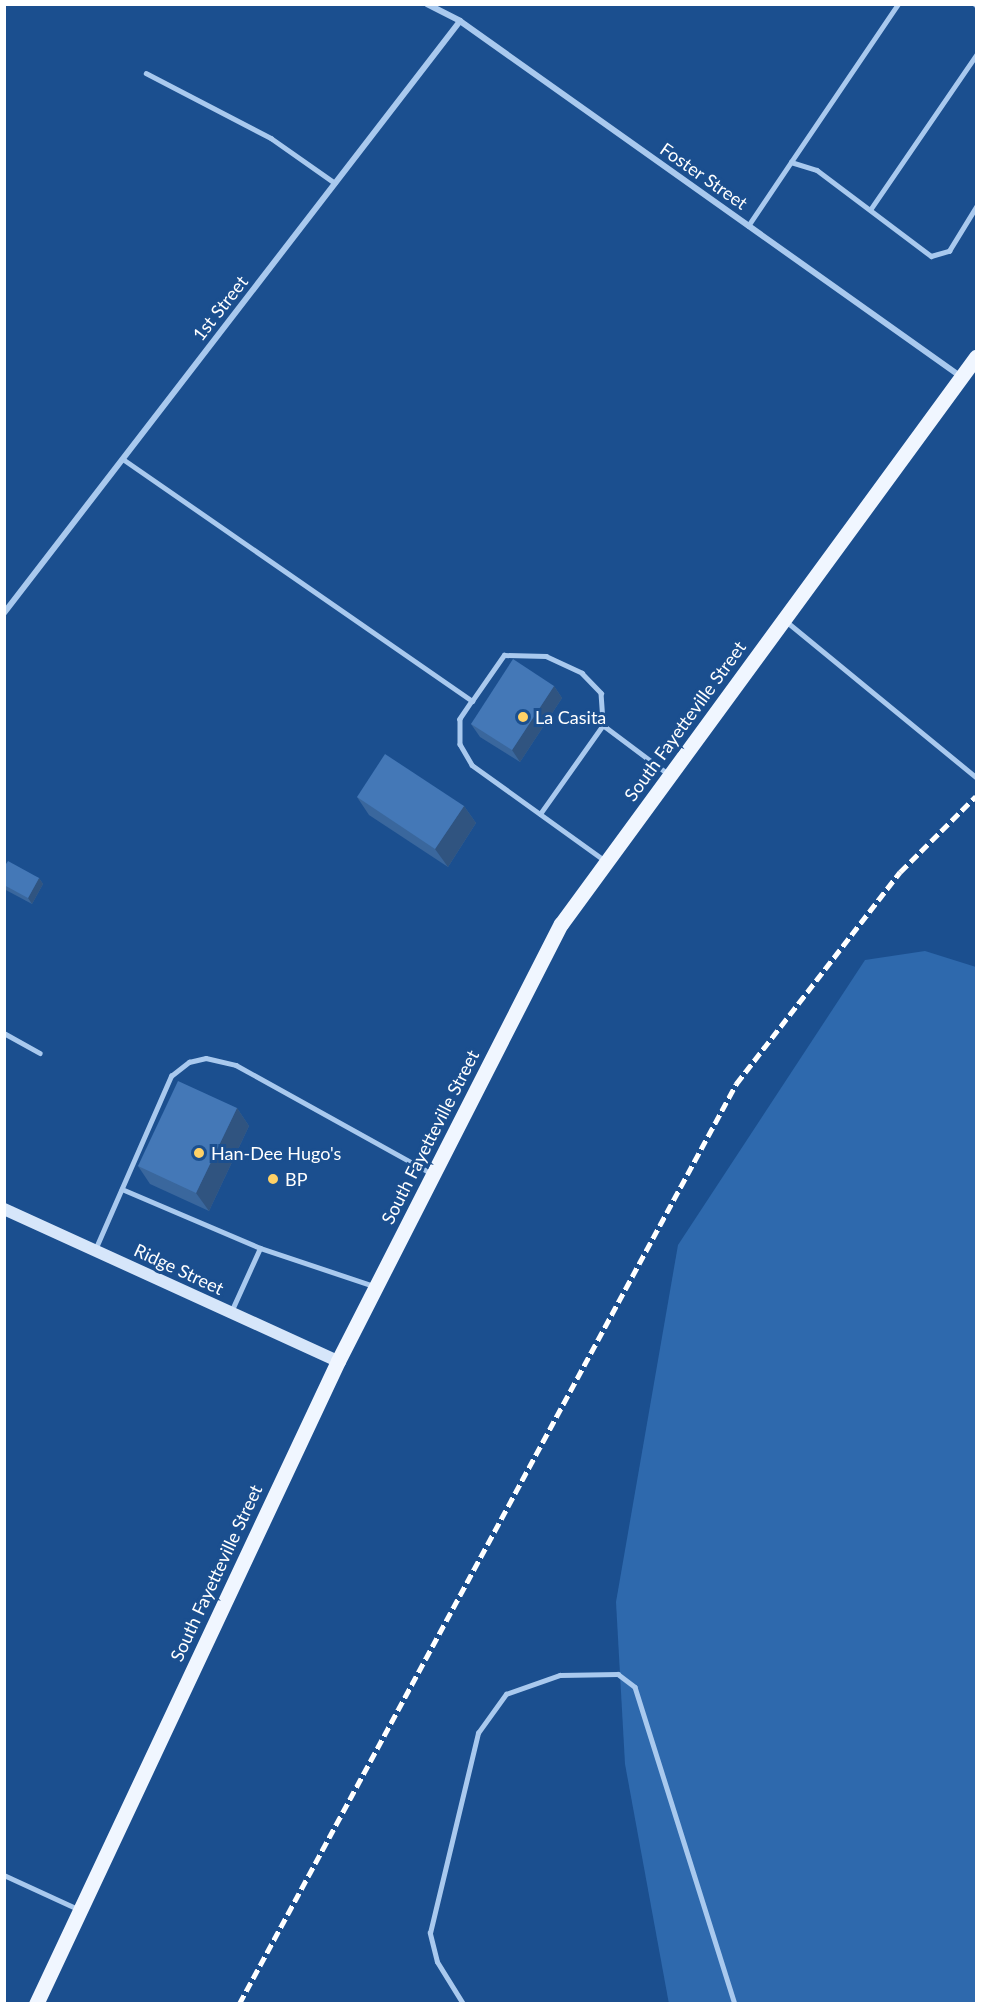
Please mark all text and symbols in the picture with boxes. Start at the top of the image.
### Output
street label: Foster Street [656,138,752,214]
street label: 1st Street [188,271,252,345]
street label: South Fayetteville Street [620,637,750,805]
place label: La Casita [535,706,606,728]
marker: La Casita [516,710,530,724]
street label: South Fayetteville Street [377,1046,483,1228]
place label: Han-Dee Hugo's [211,1142,341,1164]
marker: Han-Dee Hugo's [192,1146,206,1160]
place label: BP [285,1168,307,1190]
marker: BP [266,1172,280,1186]
street label: Ridge Street [131,1239,227,1299]
street label: South Fayetteville Street [166,1481,266,1665]

